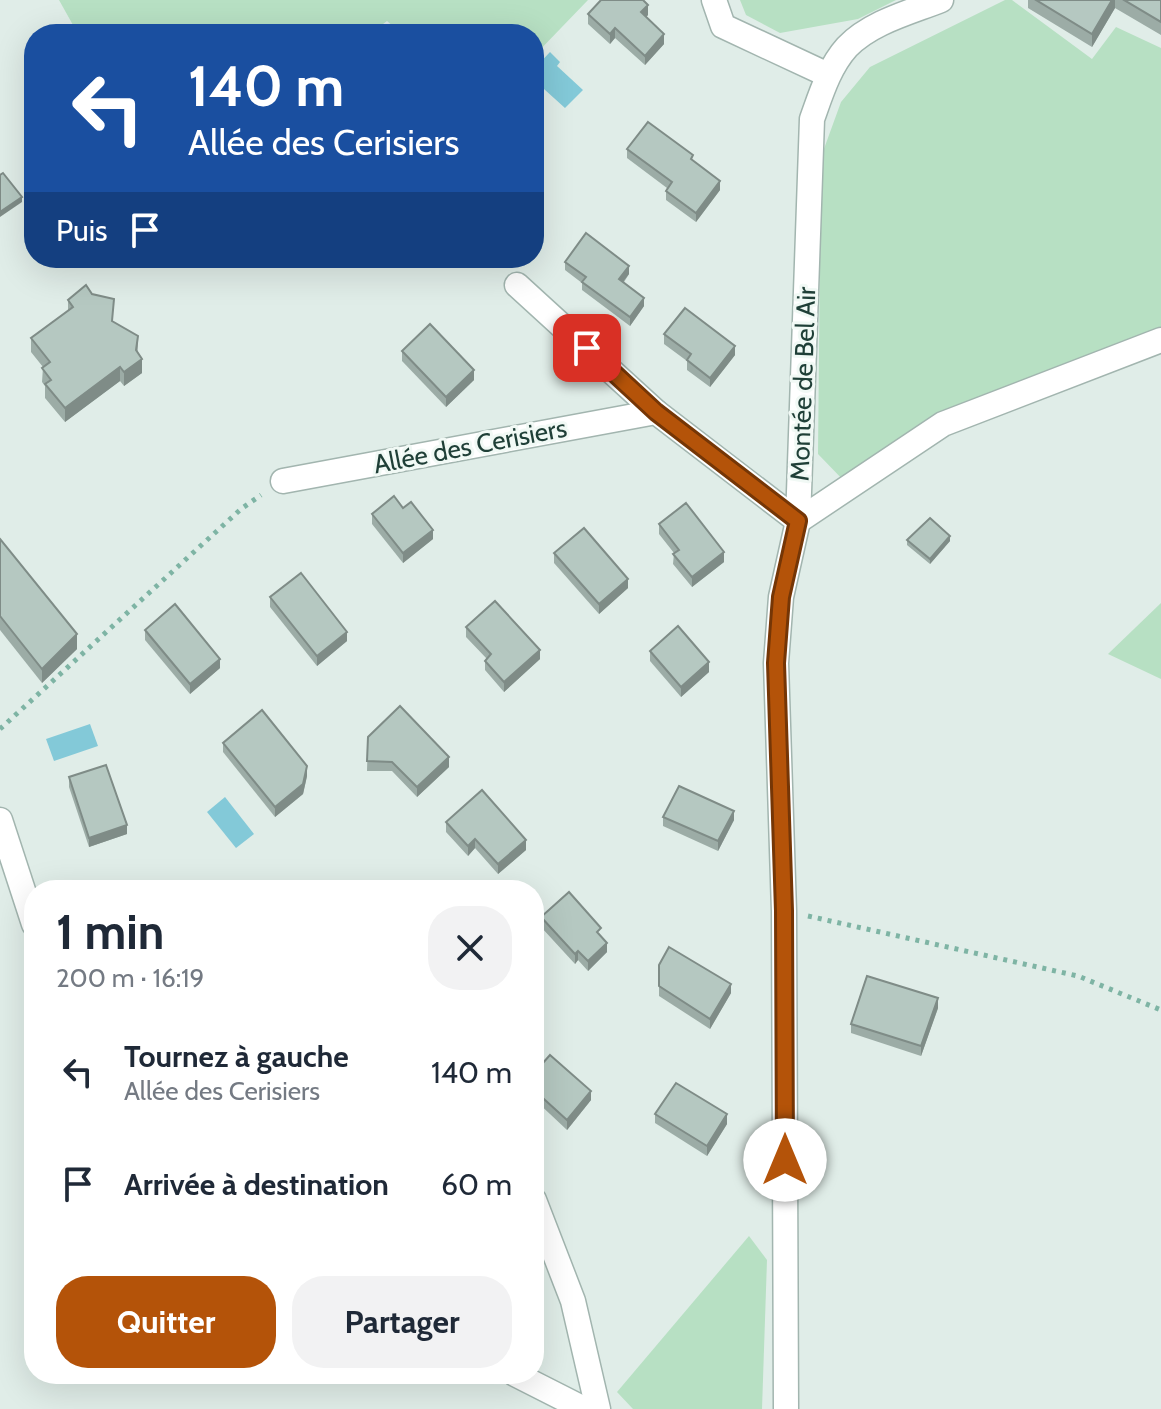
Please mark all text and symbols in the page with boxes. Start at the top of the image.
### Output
text: 140 m [188,52,344,120]
icon: left [56,56,160,160]
text: Allée des Cerisiers [188,120,459,164]
icon: arrive [123,208,167,252]
text: Puis [56,212,107,249]
street label: Montée de Bel Air [784,285,822,482]
pin [553,314,621,382]
icon: arrive [565,326,609,370]
street label: Allée des Cerisiers [371,412,570,480]
text: 1 min [56,903,164,961]
button: close [428,906,512,990]
text: 200 m · 16:19 [56,962,204,994]
text: Tournez à gauche [124,1038,349,1075]
icon: left [56,1050,100,1094]
text: 140 m [431,1054,512,1091]
text: Allée des Cerisiers [124,1075,320,1107]
position arrow [743,1118,827,1202]
icon: arrive [56,1162,100,1206]
text: Arrivée à destination [124,1166,389,1203]
text: 60 m [441,1166,512,1203]
button: Quitter [56,1276,276,1368]
button: Partager [292,1276,512,1368]

